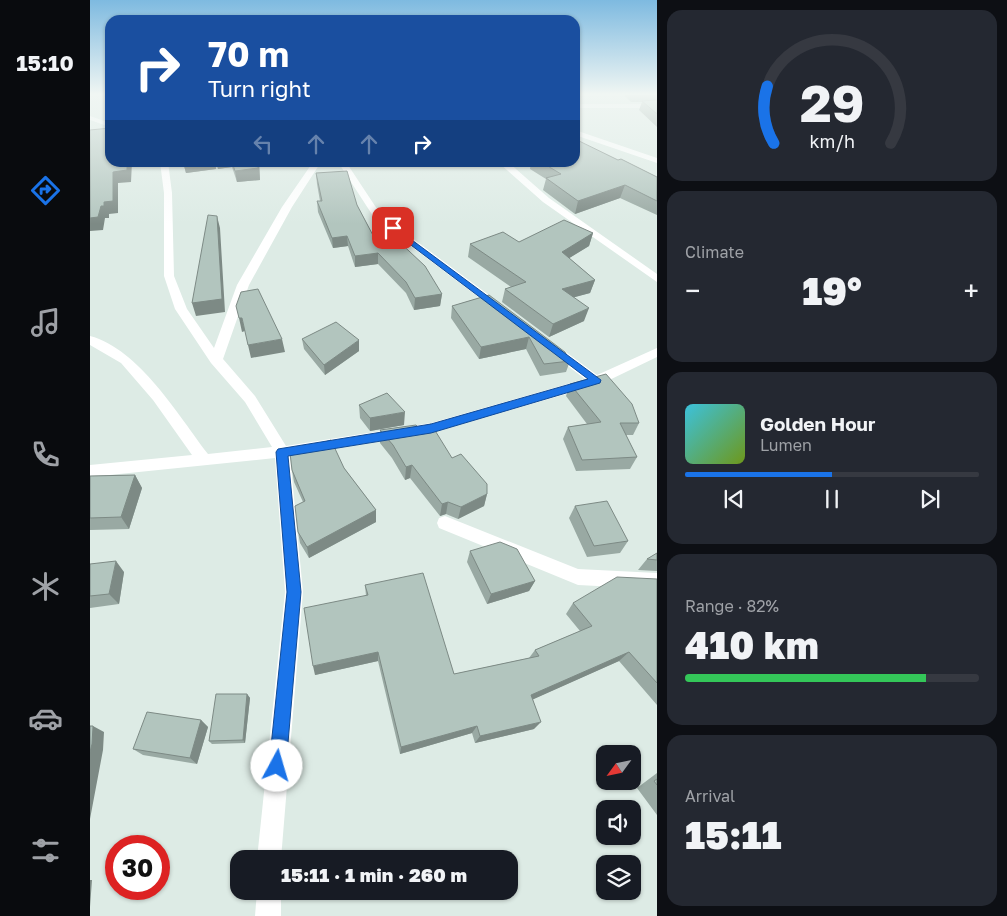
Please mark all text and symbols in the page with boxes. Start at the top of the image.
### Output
text: 70 m [208,33,289,75]
icon: right [125,35,190,100]
text: 15:10 [16,49,74,76]
text: 29 [800,71,864,133]
text: Turn right [208,75,311,102]
icon: left [249,130,277,158]
icon: ahead [302,130,330,158]
icon: ahead [355,130,383,158]
icon: right [408,130,436,158]
text: km/h [809,130,855,152]
icon: directions [28,173,63,208]
pin [372,207,414,249]
icon: arrive [379,214,407,242]
text: Climate [685,242,744,262]
text: 19° [802,268,862,313]
text: − [685,274,700,307]
text: + [964,274,979,307]
icon: music [28,305,63,340]
text: Golden Hour [760,412,875,435]
text: Lumen [760,435,812,455]
icon: phone [28,437,63,472]
icon: previous [720,485,748,513]
icon: pause [818,485,846,513]
icon: next [916,485,944,513]
icon: climate [28,569,63,604]
text: Range · 82% [685,596,779,616]
text: 410 km [685,622,819,667]
icon: car [28,701,63,736]
position arrow [250,739,302,791]
north arrow [596,745,641,790]
map controls [596,745,641,900]
text: Arrival [685,786,735,806]
button: sound [596,800,641,845]
text: 15:11 [685,812,782,857]
icon: filters [28,833,63,868]
speed limit sign: 30 [105,835,170,900]
button: layers [596,855,641,900]
text: 15:11 · 1 min · 260 m [281,863,467,886]

